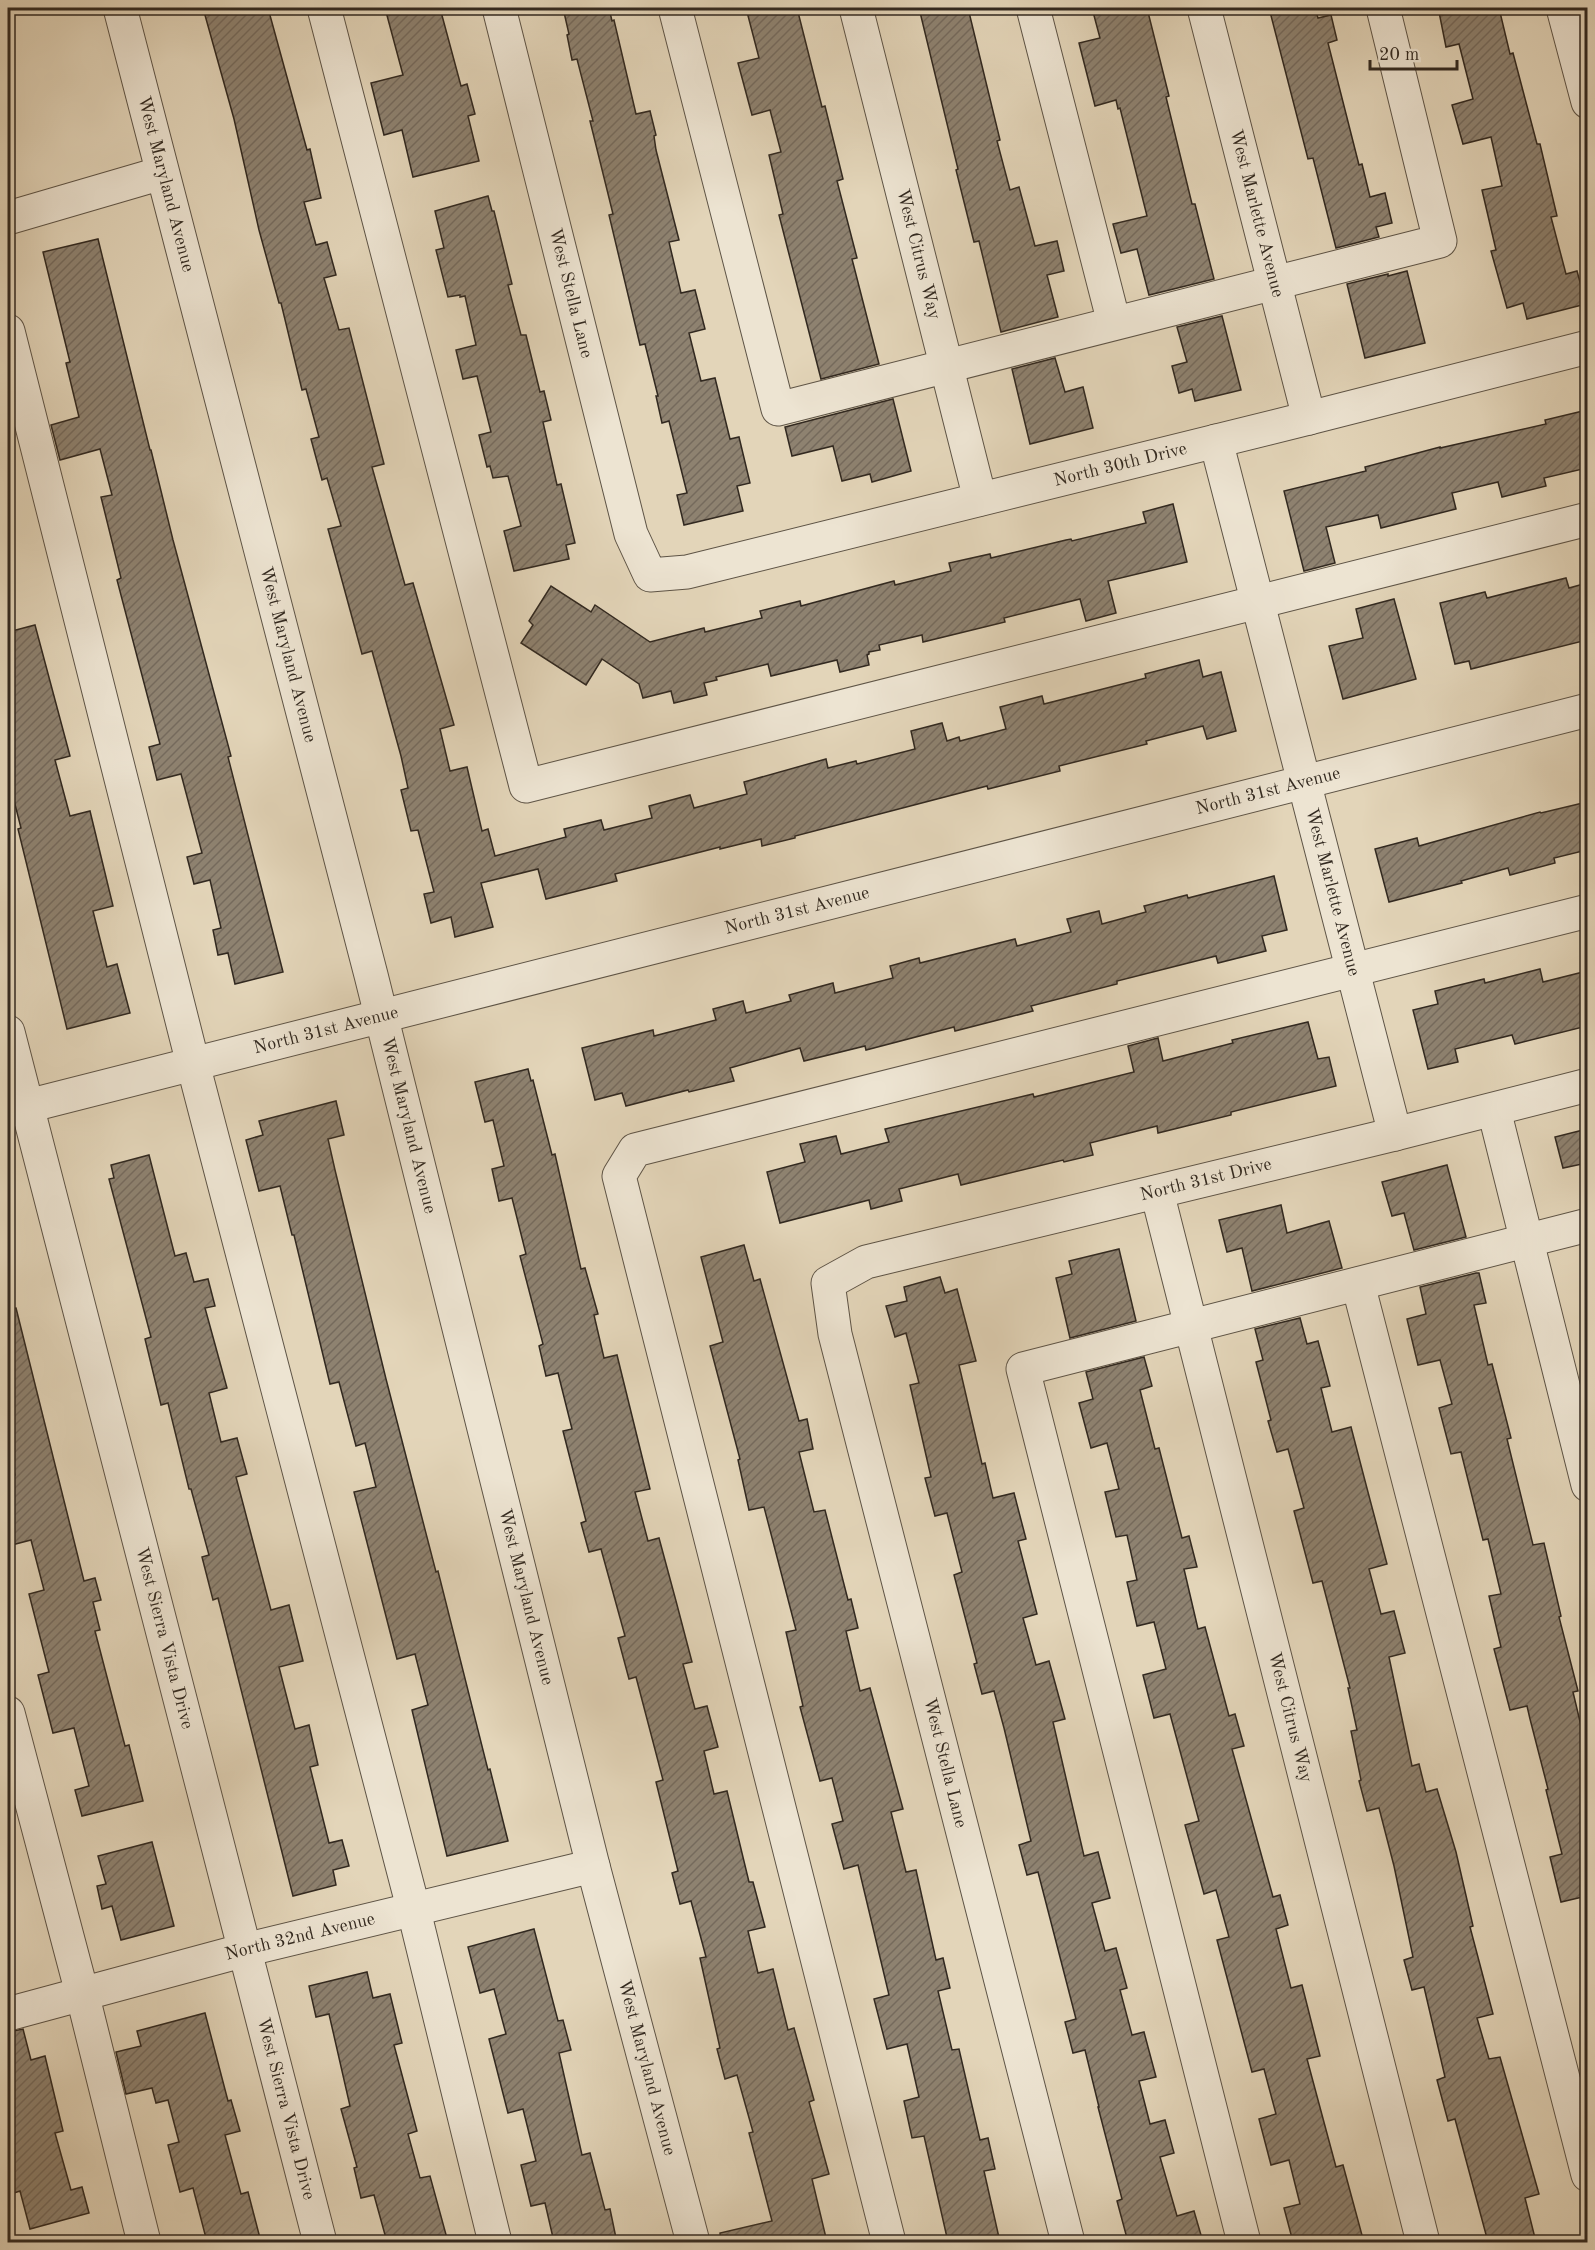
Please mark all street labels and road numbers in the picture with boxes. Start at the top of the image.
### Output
street label: West Maryland Avenue [134,94,197,274]
street label: West Marlette Avenue [1226,128,1287,299]
street label: West Citrus Way [893,187,943,322]
street label: West Stella Lane [546,226,596,360]
street label: North 30th Drive [1052,440,1189,490]
street label: West Maryland Avenue [256,565,319,744]
street label: North 31st Avenue [1194,764,1342,818]
street label: West Marlette Avenue [1302,806,1363,978]
street label: North 31st Avenue [723,884,871,938]
street label: North 31st Avenue [252,1003,400,1057]
street label: West Maryland Avenue [378,1035,439,1215]
street label: North 31st Drive [1138,1155,1273,1204]
street label: West Maryland Avenue [495,1507,557,1687]
street label: West Sierra Vista Drive [132,1545,196,1731]
street label: West Citrus Way [1265,1650,1315,1785]
street label: West Stella Lane [920,1696,970,1830]
street label: North 32nd Avenue [223,1910,377,1964]
street label: West Maryland Avenue [615,1978,679,2158]
street label: West Sierra Vista Drive [254,2016,318,2202]

